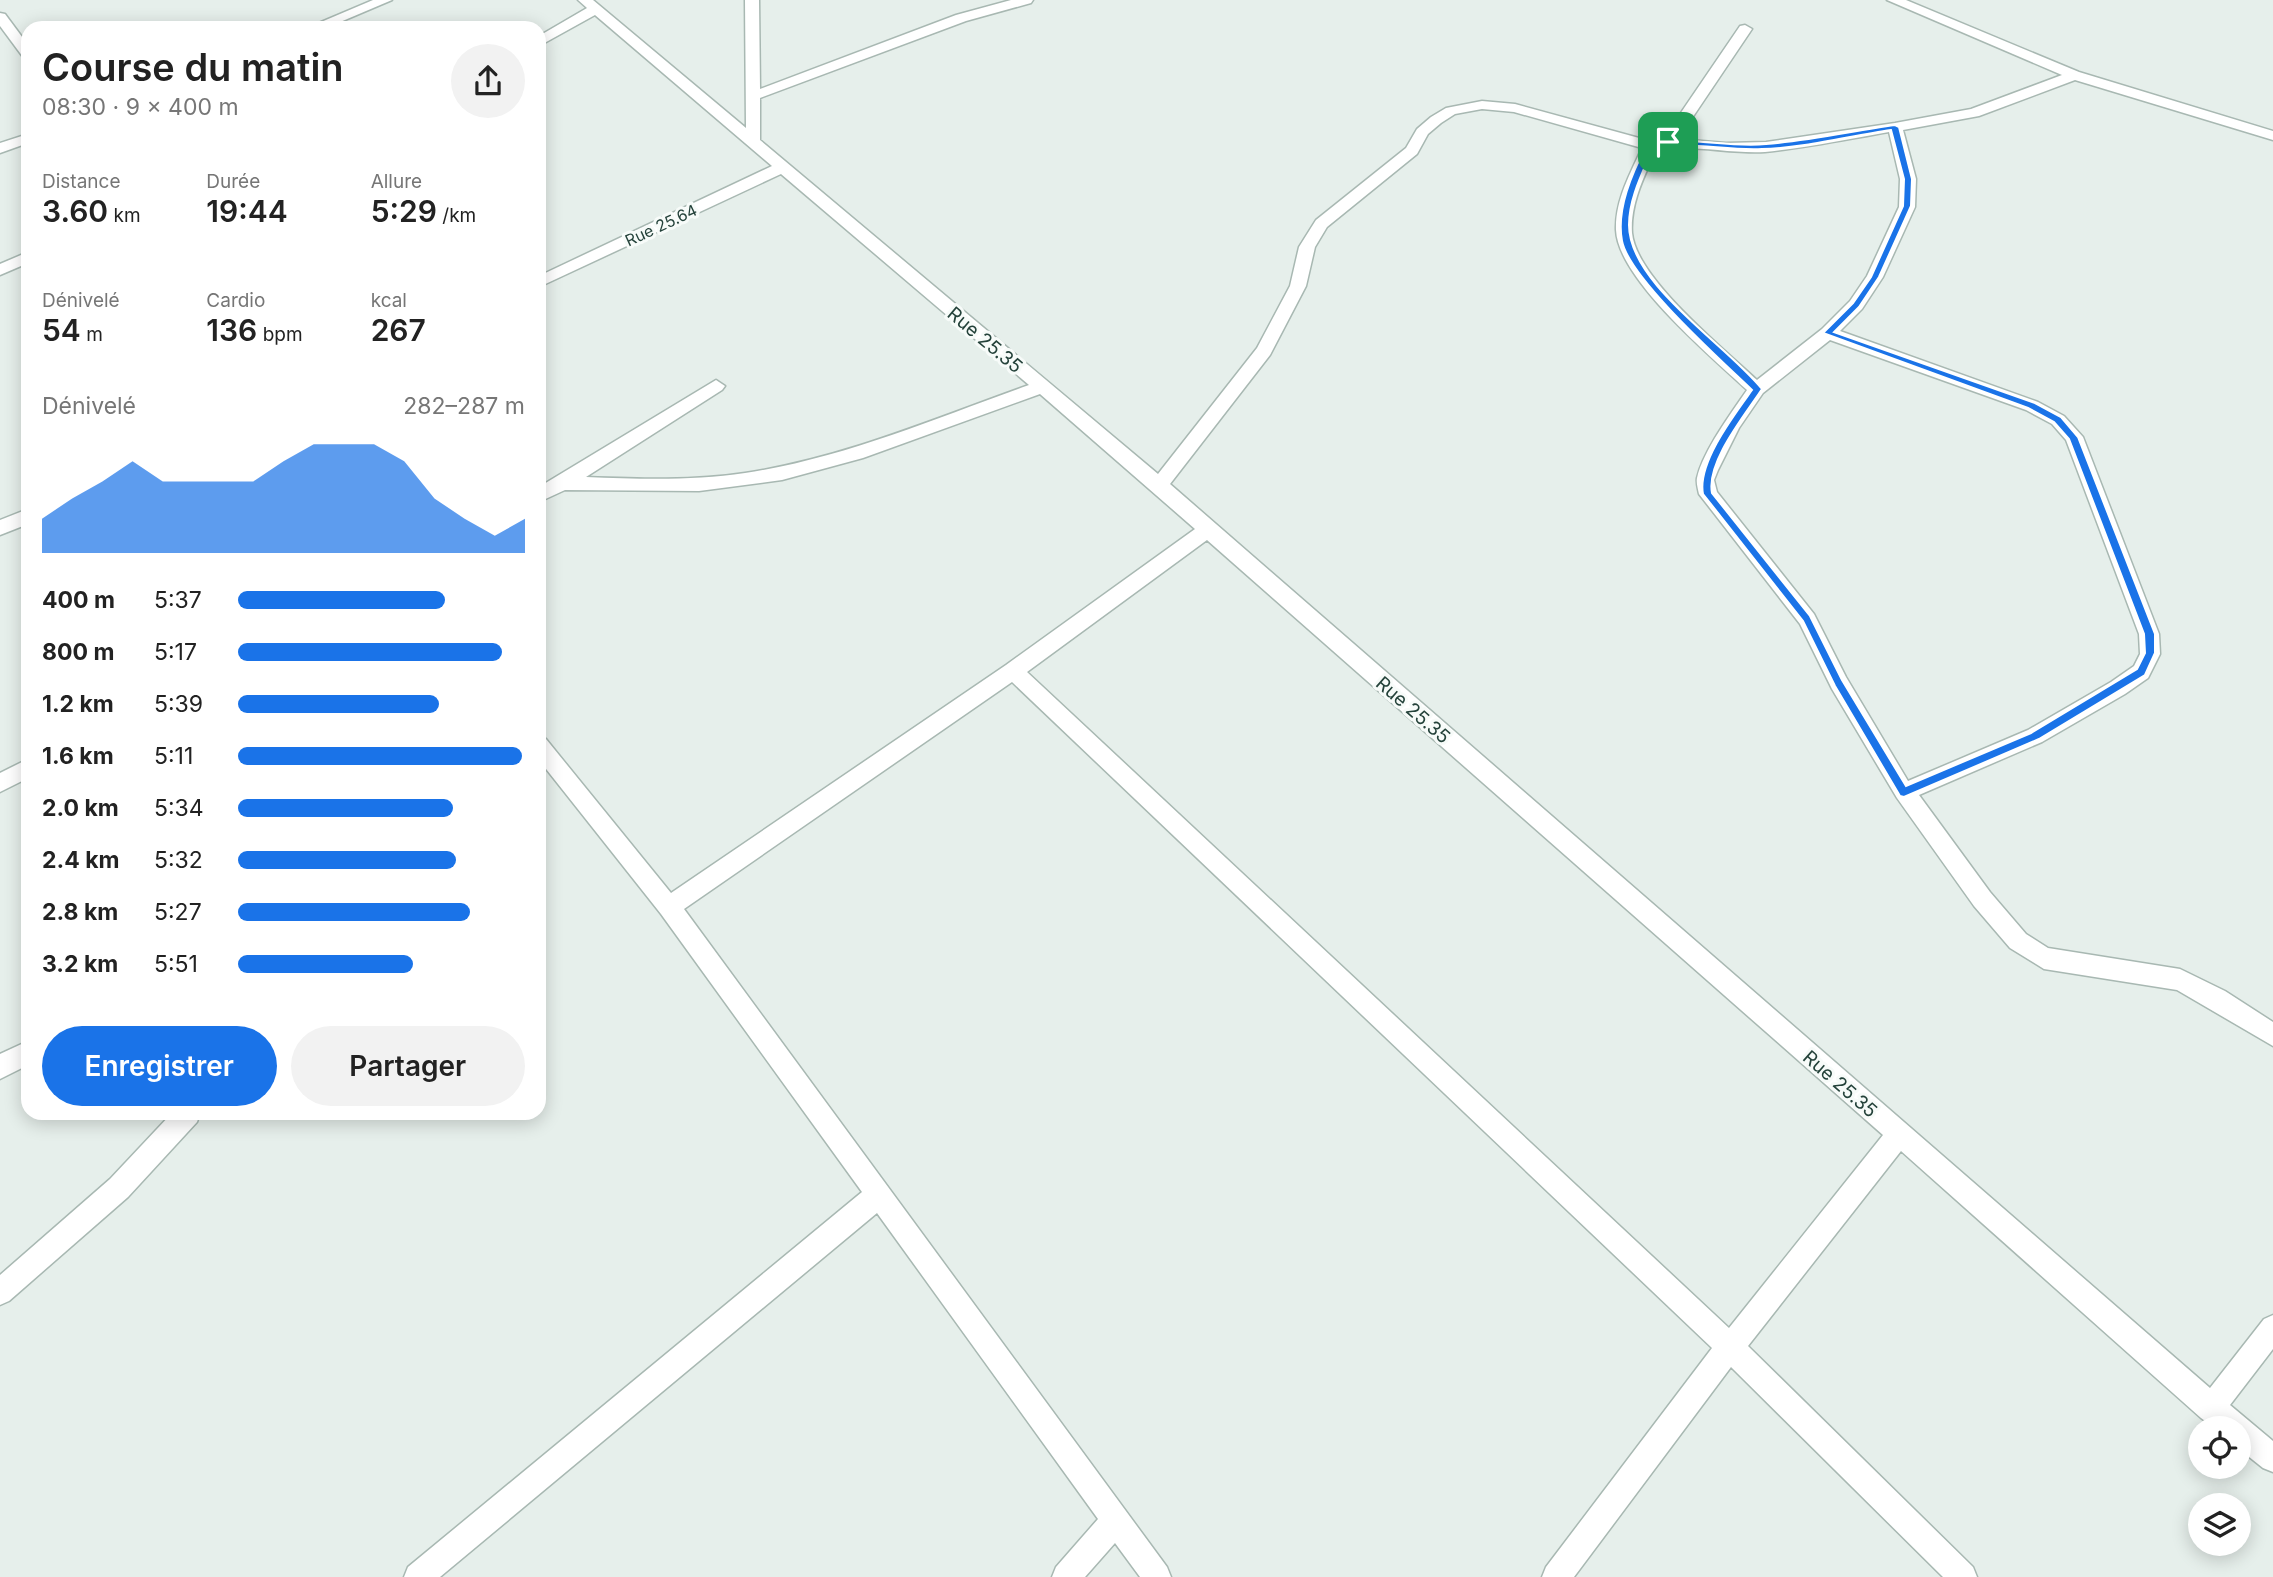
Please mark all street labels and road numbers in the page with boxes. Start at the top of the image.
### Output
street label: Rue 25.64 [622,200,700,250]
street label: Rue 25.35 [943,302,1027,378]
street label: Rue 25.35 [1371,672,1455,748]
street label: Rue 25.35 [1798,1046,1882,1122]

